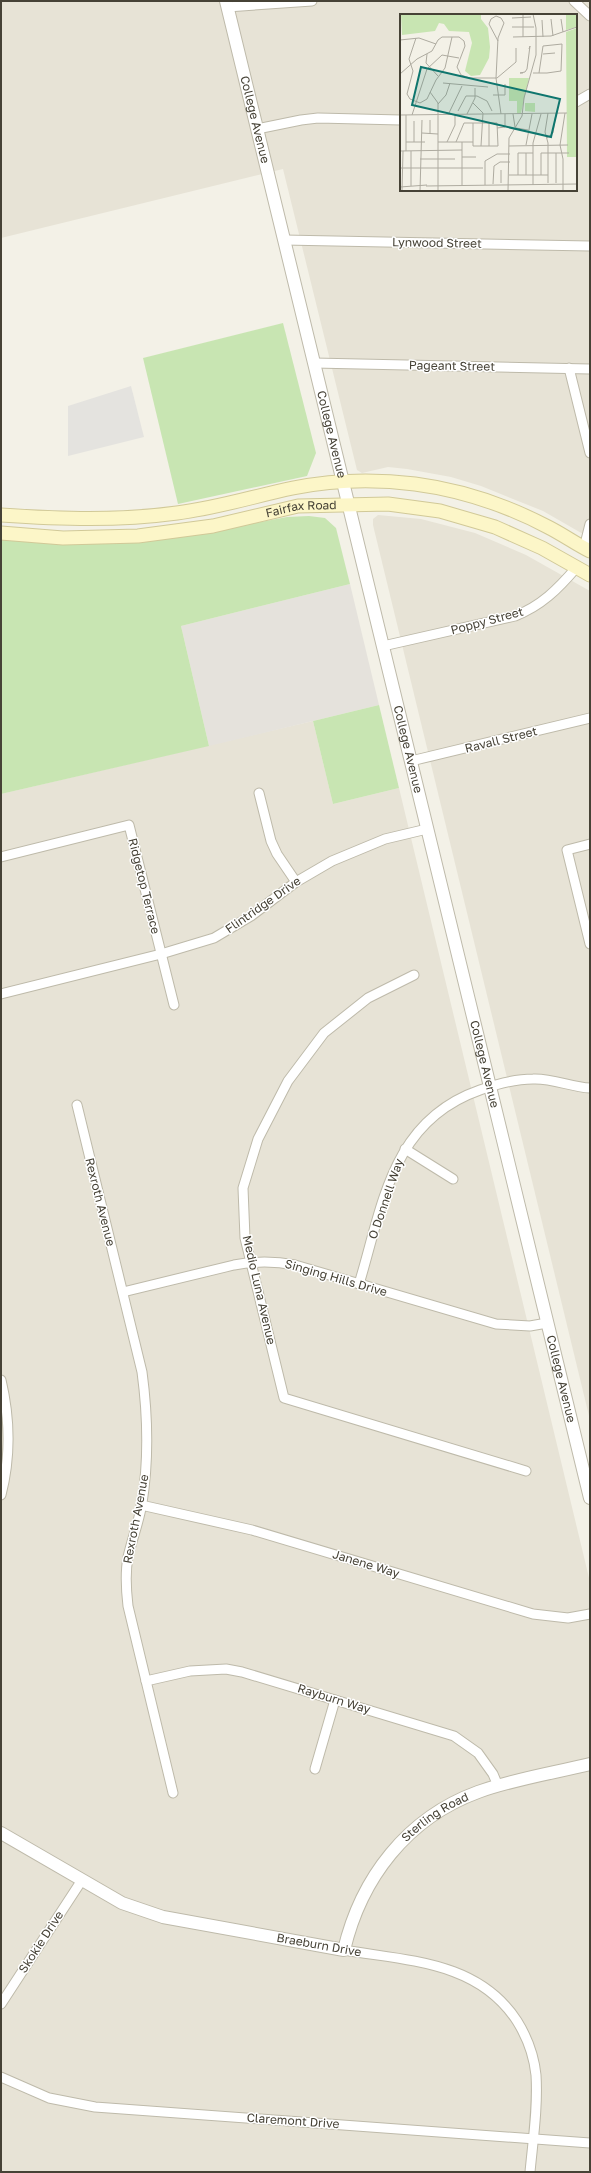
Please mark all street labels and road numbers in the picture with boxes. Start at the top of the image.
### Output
street label: College Avenue [237,74,273,165]
street label: Lynwood Street [392,234,482,251]
street label: Pageant Street [409,357,495,374]
street label: College Avenue [314,389,350,480]
street label: Fairfax Road [264,497,337,520]
street label: Poppy Street [449,604,525,637]
street label: College Avenue [391,704,426,794]
street label: Ravall Street [463,723,539,756]
street label: Ridgetop Terrace [125,836,164,935]
street label: Flintridge Drive [222,873,303,936]
street label: College Avenue [467,1019,503,1109]
street label: Rexroth Avenue [82,1156,119,1248]
street label: O Donnell Way [365,1156,406,1241]
street label: Medio Luna Avenue [240,1234,279,1346]
street label: Singing Hills Drive [283,1256,389,1299]
street label: College Avenue [544,1333,579,1424]
street label: Rexroth Avenue [119,1473,152,1565]
street label: Janene Way [331,1546,402,1581]
street label: Rayburn Way [296,1680,373,1717]
street label: Sterling Road [398,1789,471,1845]
street label: Skokie Drive [15,1908,66,1976]
street label: Braeburn Drive [276,1930,363,1959]
street label: Claremont Drive [246,2110,340,2131]

